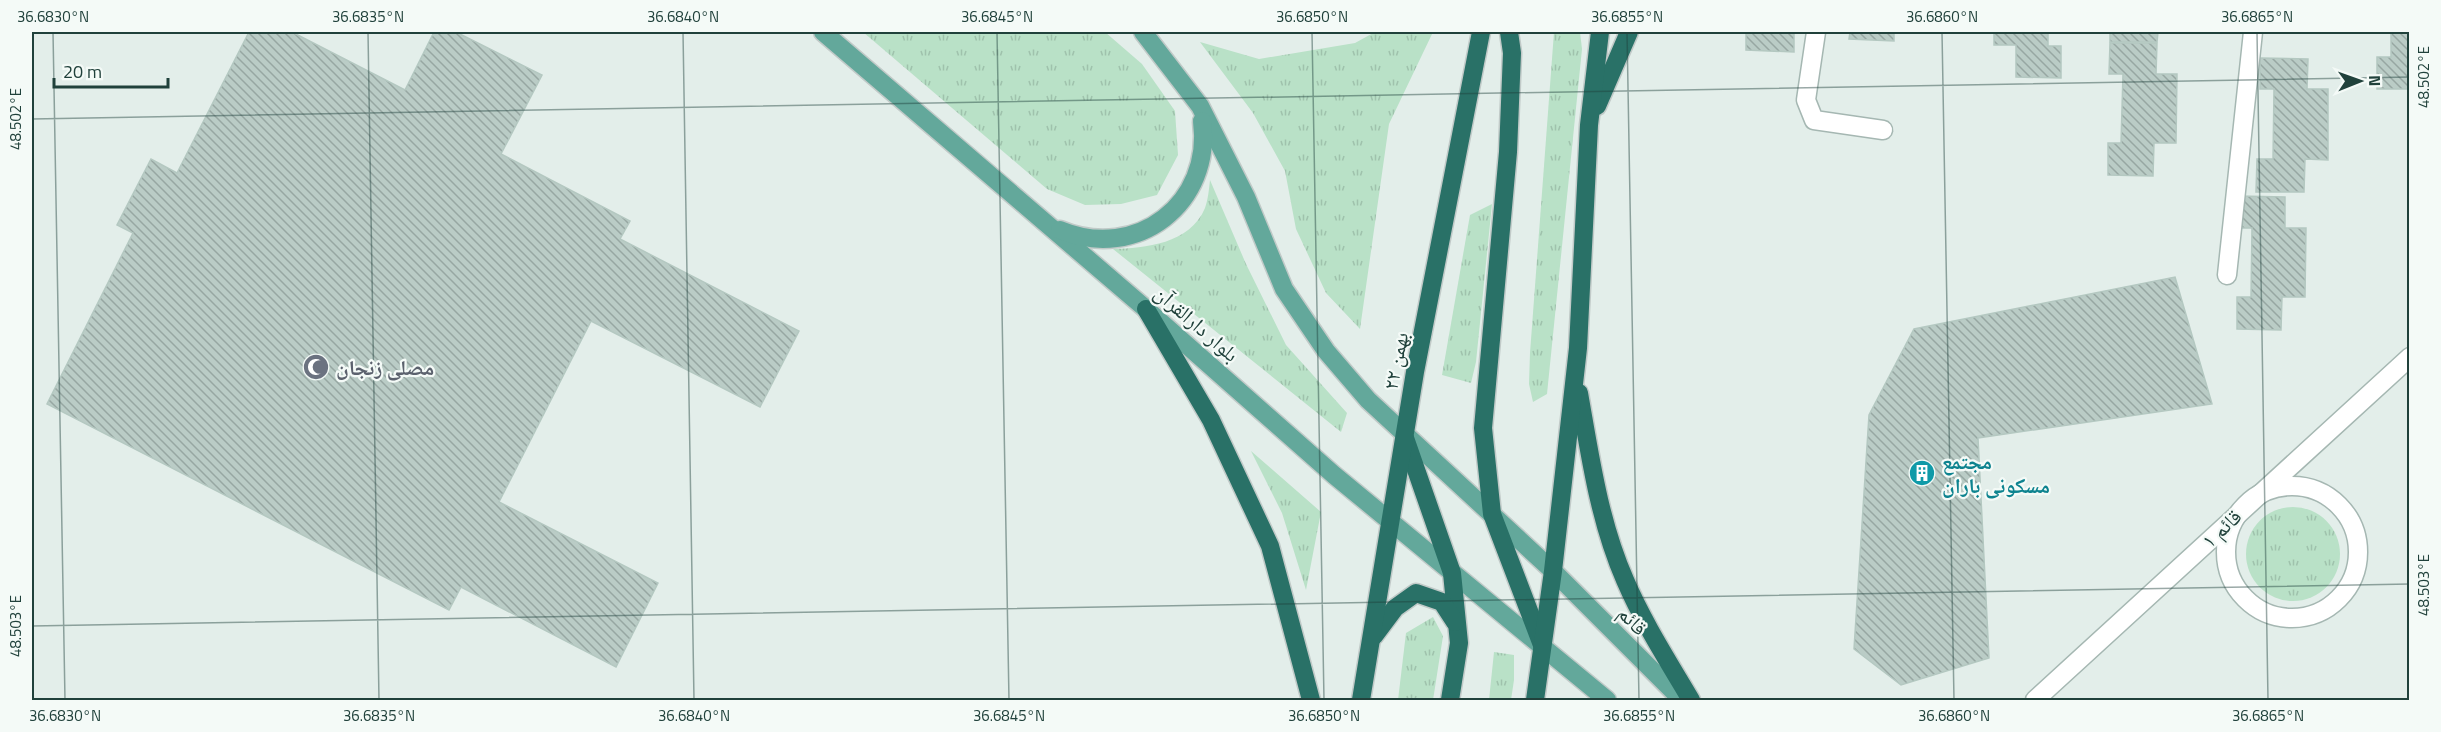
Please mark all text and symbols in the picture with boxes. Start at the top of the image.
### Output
text: 36.6830°N [17,5,89,28]
text: 36.6835°N [332,5,404,28]
text: 36.6840°N [647,5,719,28]
text: 36.6845°N [961,5,1033,28]
text: 36.6850°N [1276,5,1348,28]
text: 36.6855°N [1591,5,1663,28]
text: 36.6860°N [1906,5,1978,28]
text: 36.6865°N [2221,5,2293,28]
text: 48.502°E [2412,46,2435,108]
scale bar [54,51,168,89]
north arrow [2330,51,2390,111]
text: 20 m [63,58,102,85]
text: N [2363,75,2387,86]
text: 48.502°E [4,88,27,150]
street label: بلوار دارالقرآن [1147,277,1247,369]
street label: ۲۲ بهمن [1374,329,1416,393]
place label: مصلی زنجان [336,351,434,383]
mosque icon: مصلی زنجان [301,352,331,382]
place label: مجتمع مسکونی باران [1942,445,2050,501]
building icon: مجتمع مسکونی باران [1907,458,1937,488]
street label: قائم ۱ [2194,501,2248,555]
text: 48.503°E [2412,554,2435,616]
text: 48.503°E [4,595,27,657]
street label: قائم [1611,598,1655,642]
text: 36.6830°N [29,704,101,727]
text: 36.6835°N [343,704,415,727]
text: 36.6840°N [658,704,730,727]
text: 36.6845°N [973,704,1045,727]
text: 36.6850°N [1288,704,1360,727]
text: 36.6855°N [1603,704,1675,727]
text: 36.6860°N [1918,704,1990,727]
text: 36.6865°N [2232,704,2304,727]

